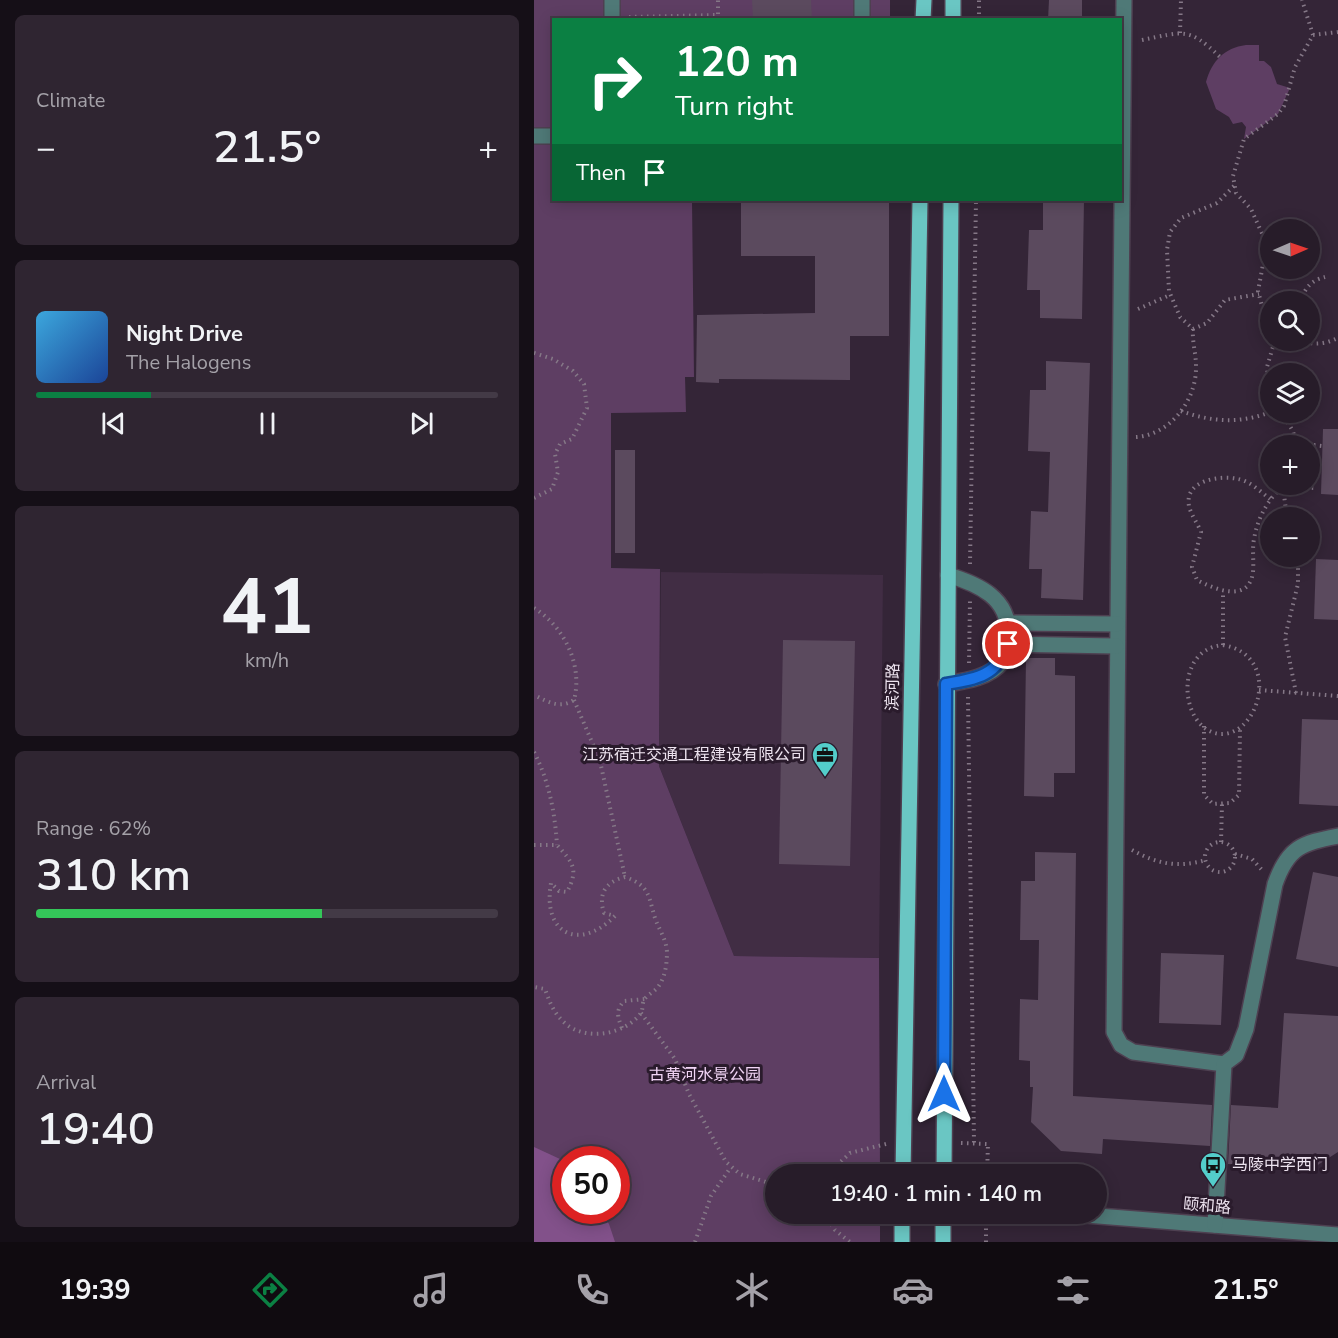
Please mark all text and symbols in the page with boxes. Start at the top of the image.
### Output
text: 120 m [675,34,799,91]
icon: right [576,42,654,120]
text: Climate [36,87,105,114]
text: Turn right [675,88,793,125]
text: 21.5° [213,117,321,178]
text: − [36,126,56,171]
text: + [478,126,498,171]
icon: arrive [638,156,671,189]
text: Then [576,158,626,188]
north arrow [1260,219,1320,279]
map controls [1260,219,1320,567]
button: search [1260,291,1320,351]
text: Night Drive [126,319,243,349]
text: The Halogens [126,349,251,376]
button: layers [1260,363,1320,423]
icon: previous [97,407,130,440]
icon: pause [251,407,284,440]
icon: next [405,407,438,440]
button: + [1260,435,1320,495]
button: − [1260,507,1320,567]
text: 41 [220,554,314,661]
pin [982,618,1033,669]
icon: arrive [991,627,1024,660]
text: km/h [245,647,289,674]
street label: 滨河路 [882,663,904,711]
office icon: 江苏宿迁交通工程建设有限公司 [810,740,840,778]
place label: 江苏宿迁交通工程建设有限公司 [582,744,806,766]
text: Range · 62% [36,815,151,842]
text: 310 km [36,845,191,906]
position arrow [912,1062,976,1126]
park label: 古黄河水景公园 [649,1064,761,1086]
text: Arrival [36,1069,96,1096]
text: 19:40 [36,1099,155,1160]
speed limit sign: 50 [552,1146,630,1224]
bus stop icon: 马陵中学西门 [1198,1150,1228,1188]
place label: 马陵中学西门 [1232,1154,1328,1176]
text: 19:40 · 1 min · 140 m [830,1179,1042,1209]
street label: 颐和路 [1182,1193,1232,1219]
icon: directions [249,1269,291,1311]
icon: music [410,1269,452,1311]
icon: phone [571,1269,613,1311]
icon: climate [731,1269,773,1311]
icon: car [892,1269,934,1311]
icon: filters [1052,1269,1094,1311]
text: 19:39 [59,1272,131,1309]
text: 21.5° [1213,1272,1279,1309]

